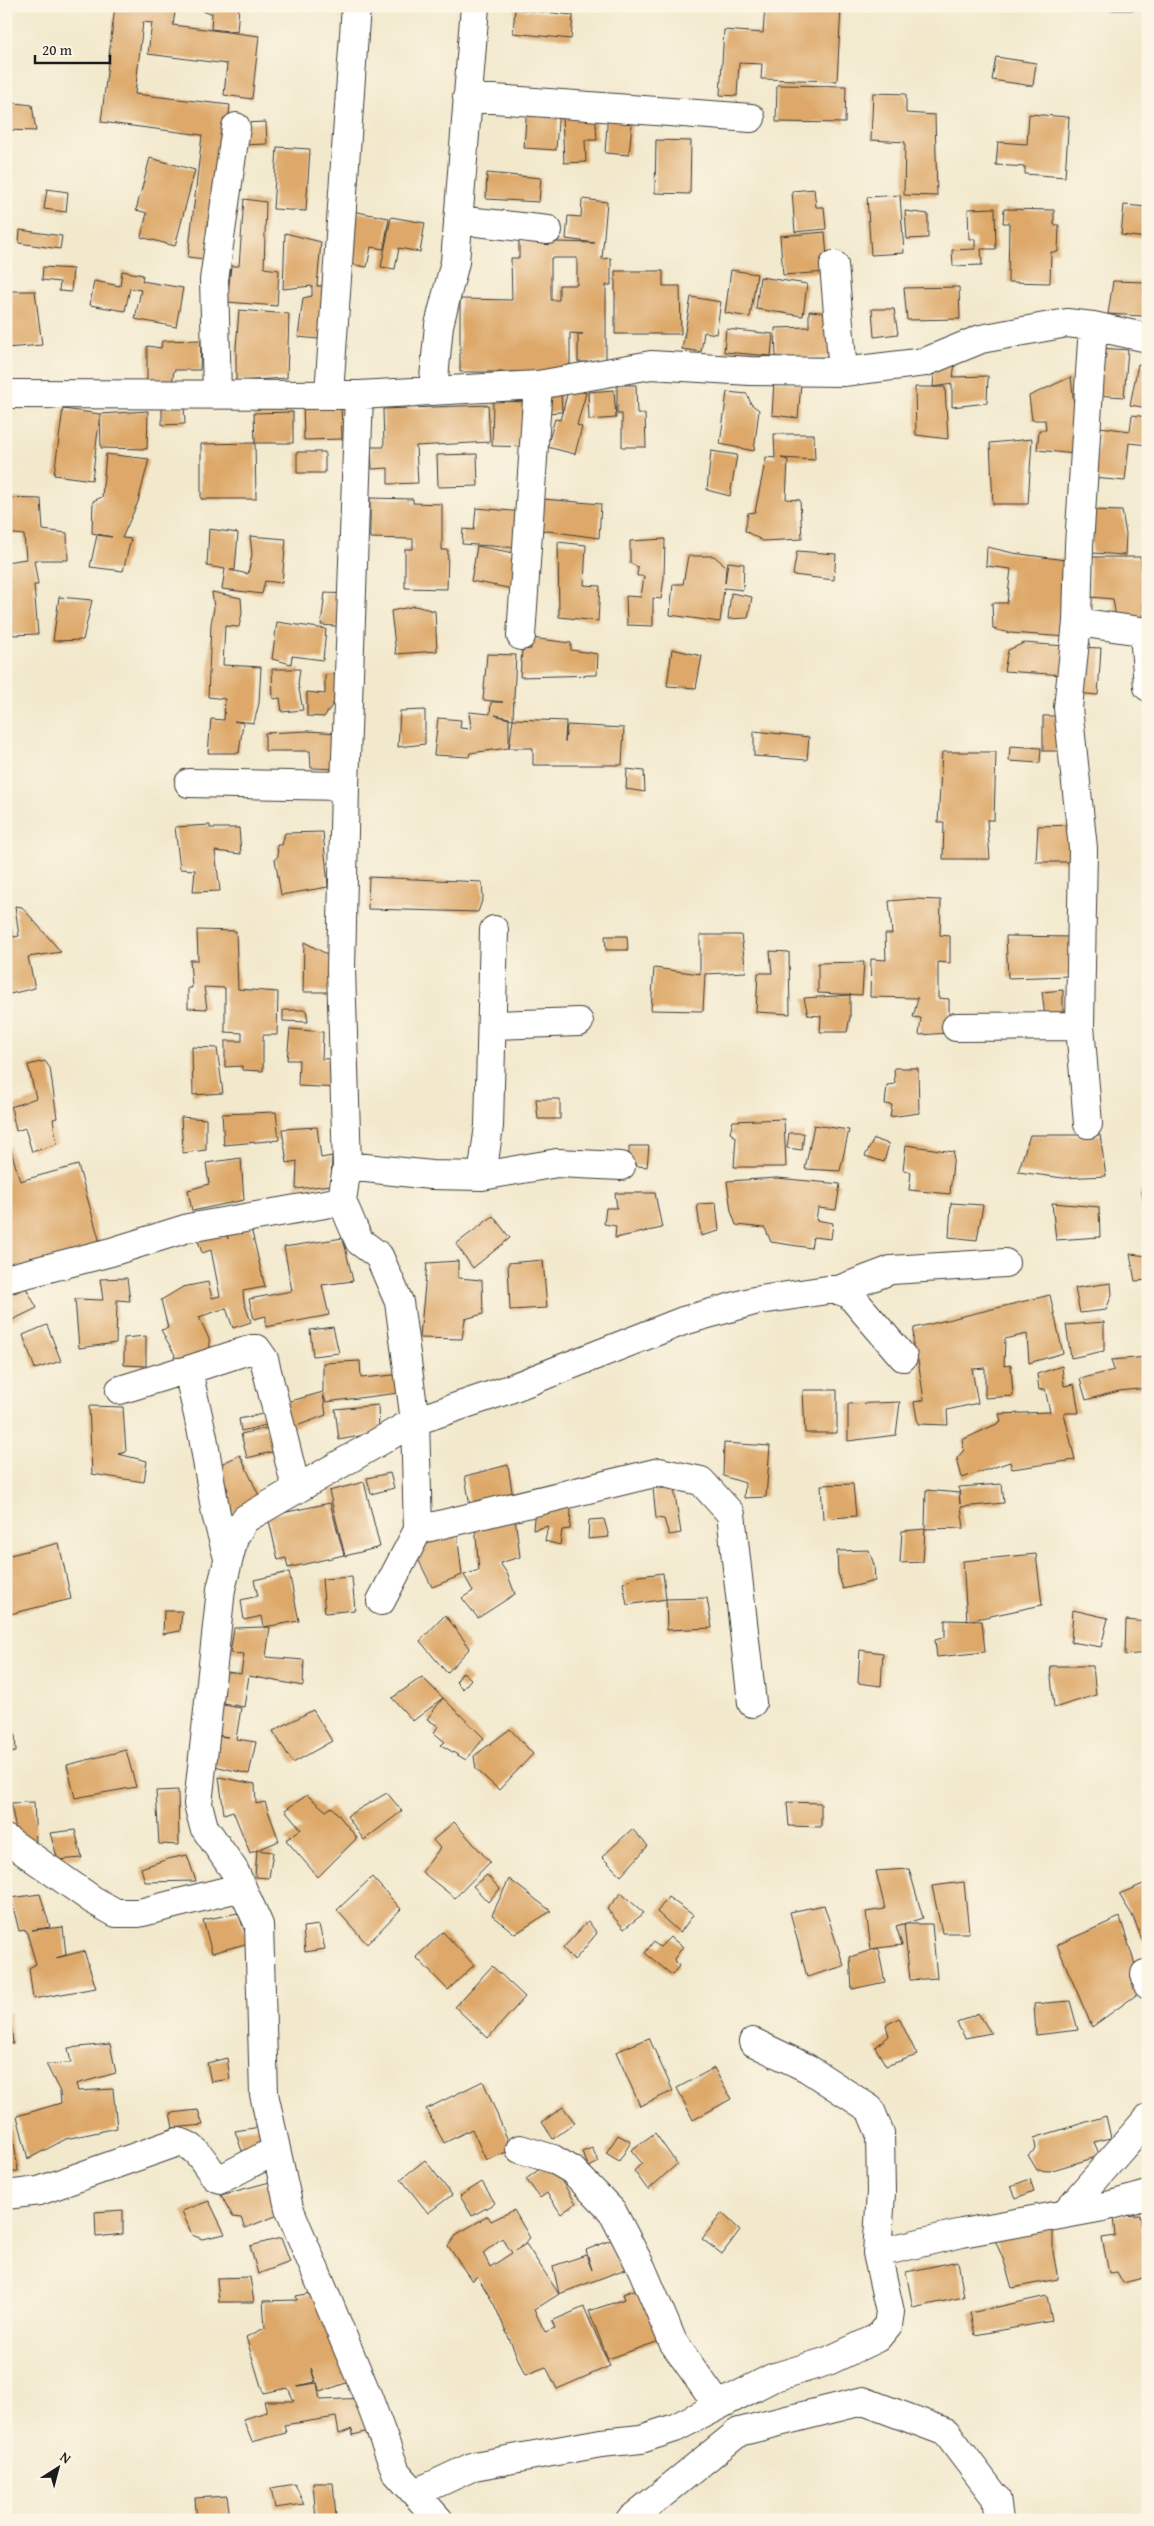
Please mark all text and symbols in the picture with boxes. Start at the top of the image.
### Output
scale bar [35,32,110,64]
text: 20 m [42,39,73,60]
north arrow [32,2444,82,2494]
text: N [56,2447,76,2469]

